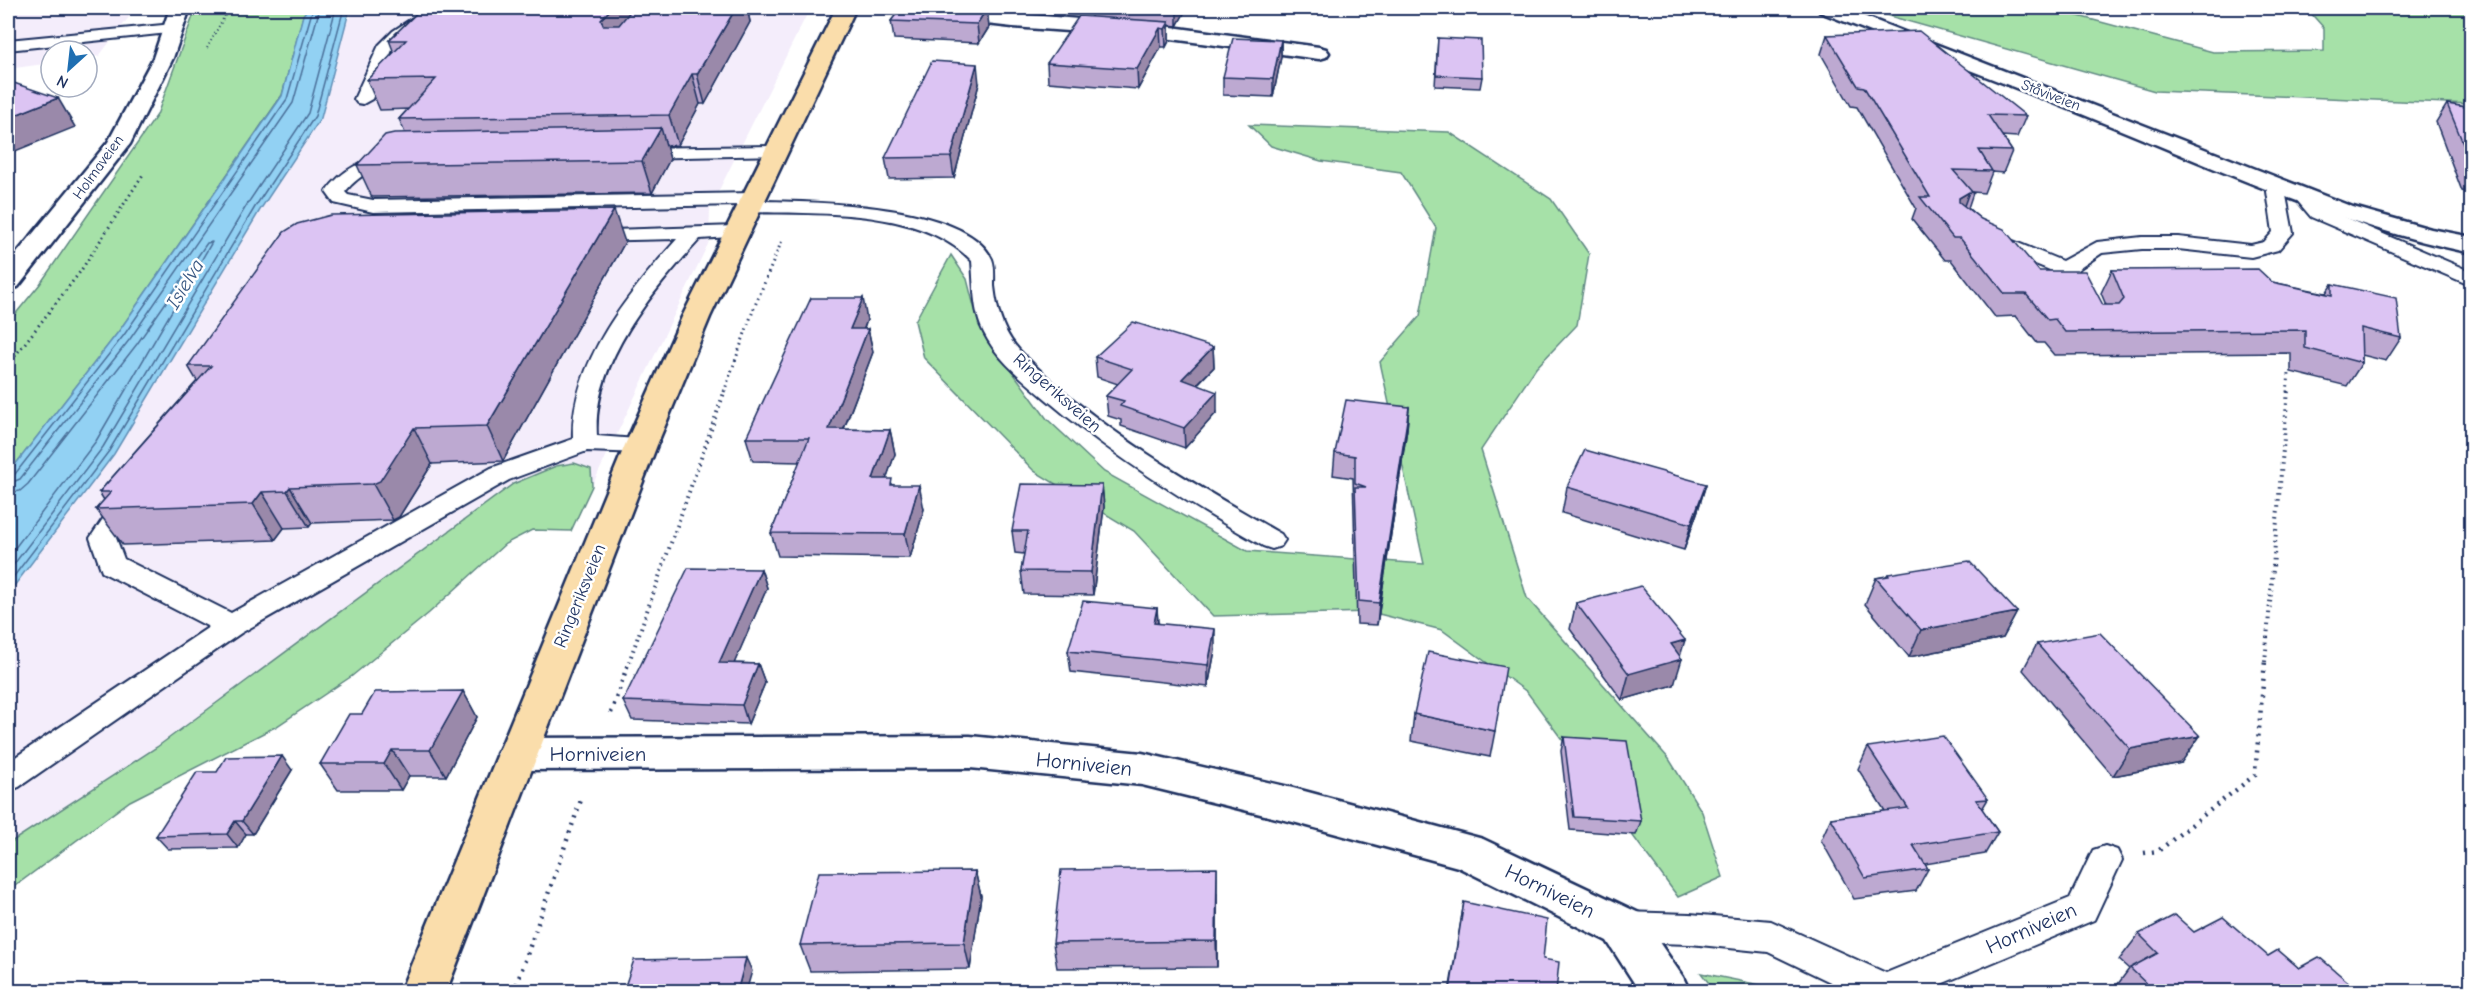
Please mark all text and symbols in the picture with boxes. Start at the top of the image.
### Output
north arrow [39,39,99,99]
text: N [54,71,71,92]
street label: Ståviveien [2019,75,2083,115]
street label: Holmaveien [69,131,127,203]
water label: Isielva [161,255,209,314]
street label: Ringeriksveien [1009,349,1105,437]
street label: Ringeriksveien [550,541,610,651]
street label: Horniveien [550,742,646,766]
street label: Horniveien [1035,747,1133,781]
street label: Horniveien [1501,859,1599,923]
street label: Horniveien [1982,897,2080,959]

